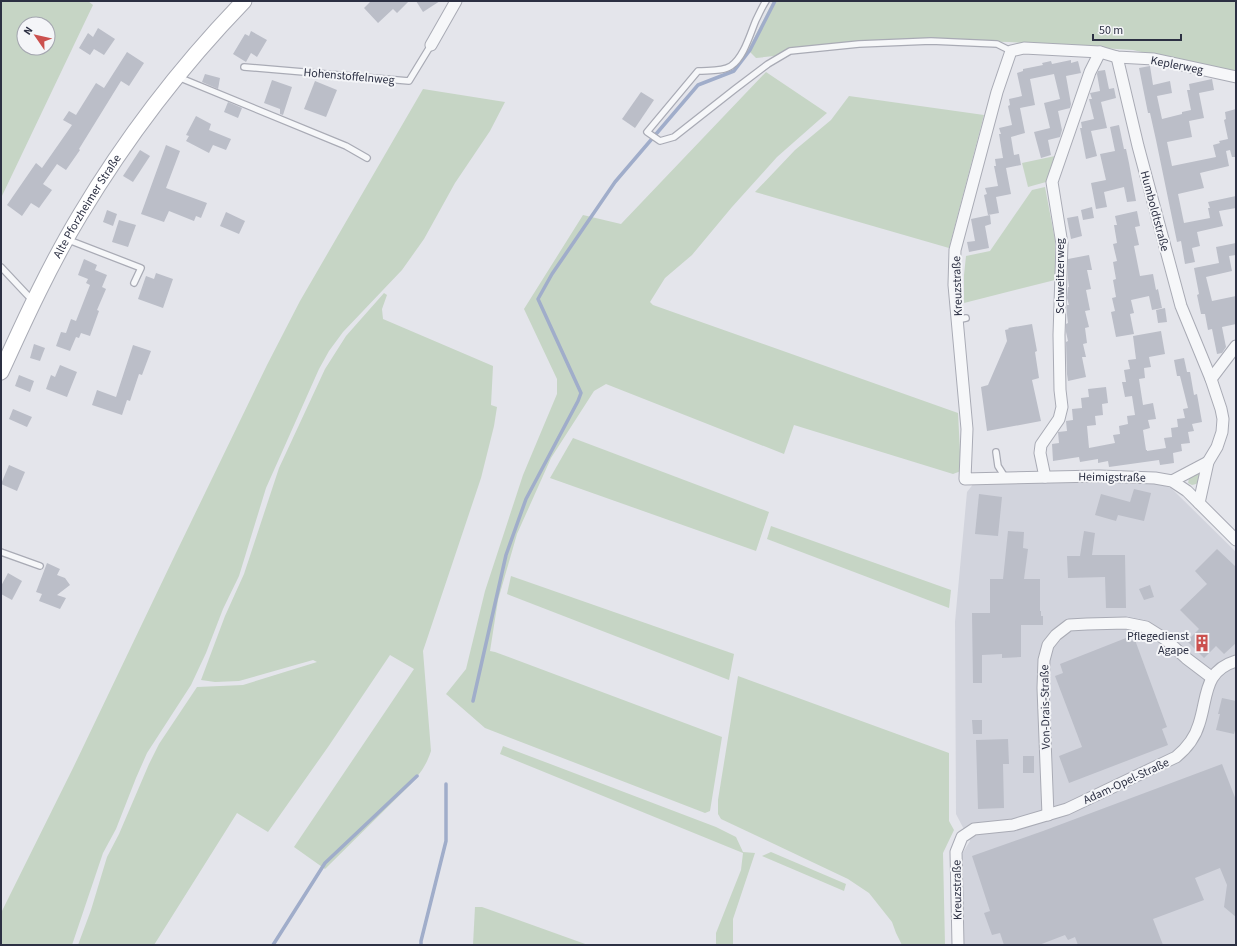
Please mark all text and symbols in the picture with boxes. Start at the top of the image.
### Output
north arrow [16,16,56,56]
scale bar [1093,16,1181,42]
text: 50 m [1099,22,1123,39]
text: N [20,23,36,38]
street label: Keplerweg [1149,52,1205,79]
street label: Hohenstoffelnweg [303,64,395,89]
street label: Alte Pforzheimer Straße [49,151,125,261]
street label: Humboldtstraße [1136,169,1173,253]
street label: Schweitzerweg [1052,238,1069,314]
street label: Kreuzstraße [948,256,967,316]
street label: Heimigstraße [1078,468,1146,487]
place label: Pflegedienst Agape [1127,628,1189,659]
building icon: Pflegedienst Agape [1192,633,1212,653]
street label: Von-Drais-Straße [1036,664,1055,749]
street label: Adam-Opel-Straße [1080,754,1172,809]
street label: Kreuzstraße [948,860,967,920]

